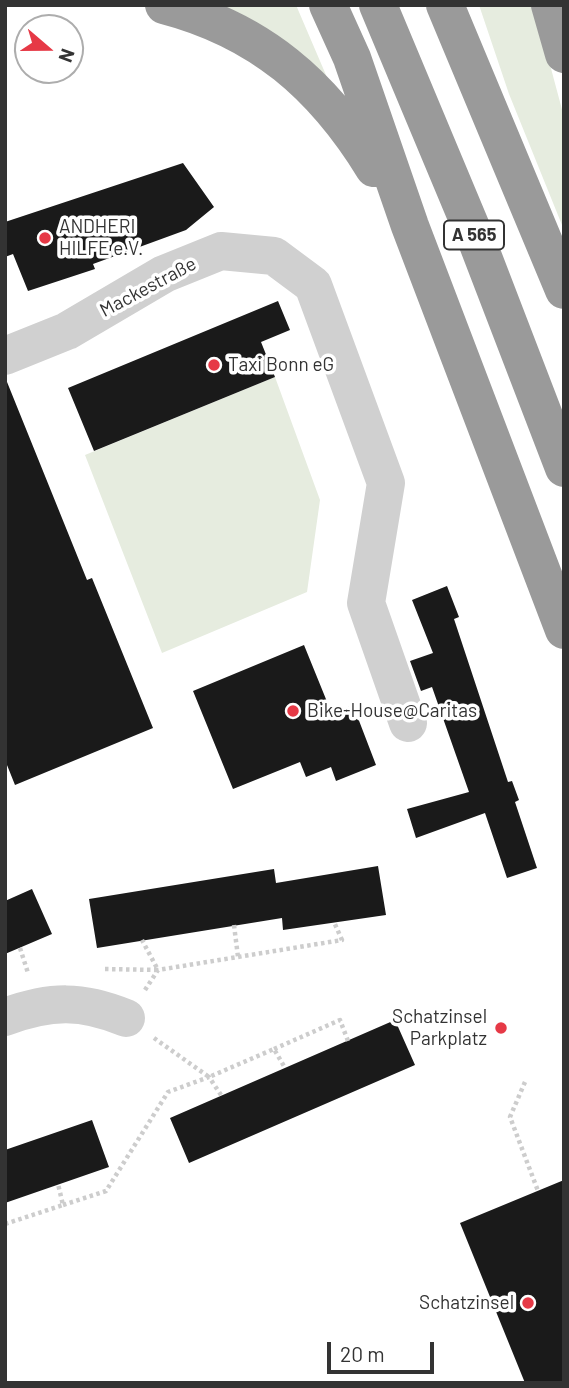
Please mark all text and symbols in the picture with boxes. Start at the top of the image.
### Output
north arrow [14,14,84,84]
text: N [54,46,80,66]
place label: ANDHERI HILFE e.V. [59,216,143,260]
road number: A 565 [444,220,504,249]
marker: ANDHERI HILFE e.V. [37,230,53,246]
street label: Mackestraße [96,252,200,322]
place label: Taxi Bonn eG [228,354,334,376]
marker: Taxi Bonn eG [206,357,222,373]
place label: Bike-House@Caritas [307,700,477,722]
marker: Bike-House@Caritas [285,703,301,719]
place label: Schatzinsel Parkplatz [392,1006,487,1050]
marker: Schatzinsel Parkplatz [493,1020,509,1036]
place label: Schatzinsel [419,1292,514,1314]
marker: Schatzinsel [520,1295,536,1311]
scale bar [331,1328,438,1372]
text: 20 m [340,1341,385,1366]

